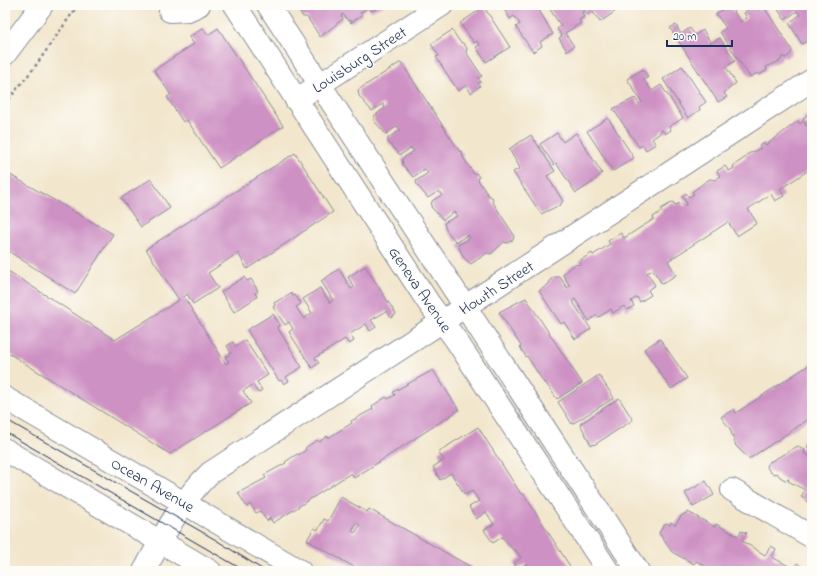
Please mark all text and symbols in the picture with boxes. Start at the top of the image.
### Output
street label: Louisburg Street [308,21,413,100]
scale bar [667,22,732,48]
text: 20 m [673,28,696,46]
street label: Geneva Avenue [382,242,457,339]
street label: Howth Street [455,255,540,322]
street label: Ocean Avenue [106,452,199,520]

